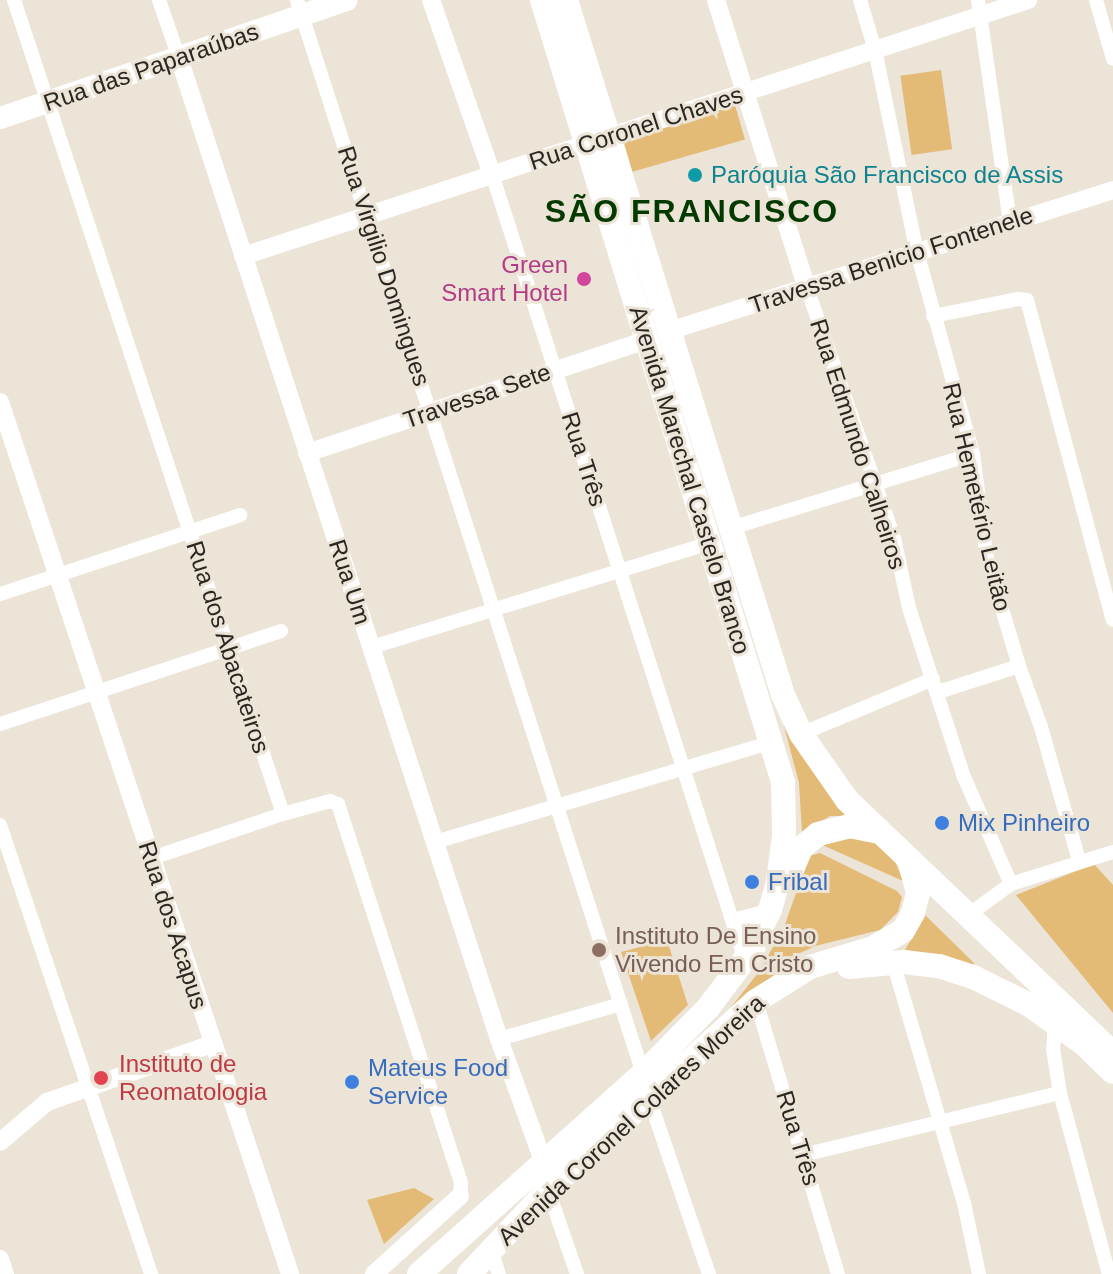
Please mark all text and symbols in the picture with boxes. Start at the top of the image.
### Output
street label: Rua das Paparaúbas [40,17,262,117]
street label: Rua Coronel Chaves [526,80,746,176]
street label: Rua Virgilio Domingues [332,143,436,389]
place label: Paróquia São Francisco de Assis [711,161,1065,189]
marker: Paróquia São Francisco de Assis [686,166,704,184]
district label: SÃO FRANCISCO [545,192,839,230]
street label: Travessa Benicio Fontenele [746,200,1036,320]
place label: Green Smart Hotel [441,251,568,307]
marker: Green Smart Hotel [575,270,593,288]
street label: Avenida Marechal Castelo Branco [623,302,757,658]
street label: Rua Edmundo Calheiros [804,315,912,573]
street label: Travessa Sete [400,357,554,435]
street label: Rua Hemetério Leitão [937,380,1017,614]
street label: Rua Três [555,408,613,510]
street label: Rua Um [323,536,377,628]
street label: Rua dos Abacateiros [180,537,276,757]
place label: Mix Pinheiro [958,809,1090,837]
marker: Mix Pinheiro [933,814,951,832]
street label: Rua dos Acapus [132,837,214,1013]
place label: Fribal [768,868,828,896]
marker: Fribal [743,873,761,891]
place label: Instituto De Ensino Vivendo Em Cristo [615,922,816,978]
marker: Instituto De Ensino Vivendo Em Cristo [590,941,608,959]
street label: Avenida Coronel Colares Moreira [492,989,770,1251]
place label: Instituto de Reomatologia [119,1050,267,1106]
place label: Mateus Food Service [368,1054,508,1110]
marker: Instituto de Reomatologia [90,1067,112,1089]
marker: Mateus Food Service [343,1073,361,1091]
street label: Rua Três [770,1087,826,1189]

